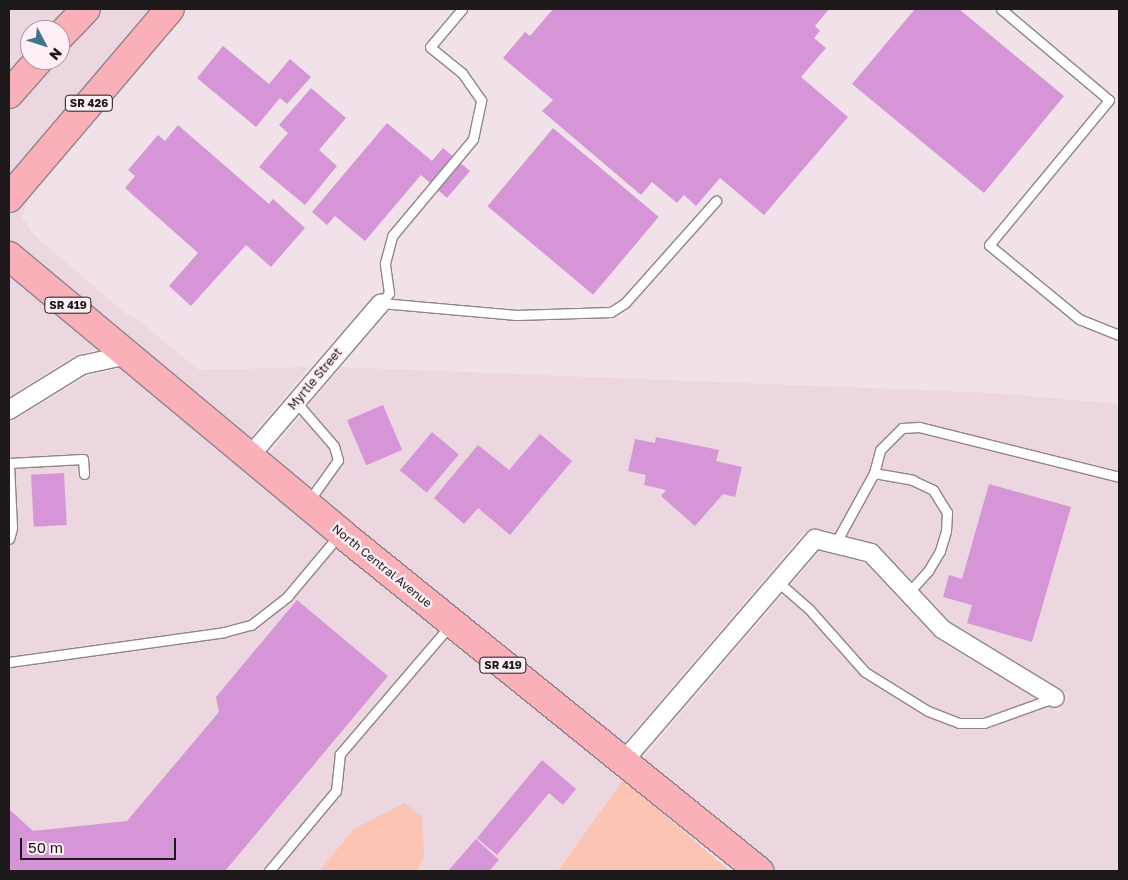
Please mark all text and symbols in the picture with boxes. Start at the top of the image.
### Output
north arrow [20,20,70,70]
text: N [46,45,66,64]
road number: SR 426 [64,95,114,112]
road number: SR 419 [44,296,92,314]
street label: Myrtle Street [285,345,345,413]
street label: North Central Avenue [329,521,435,611]
road number: SR 419 [479,656,527,674]
scale bar [22,828,179,860]
text: 50 m [28,838,63,856]

